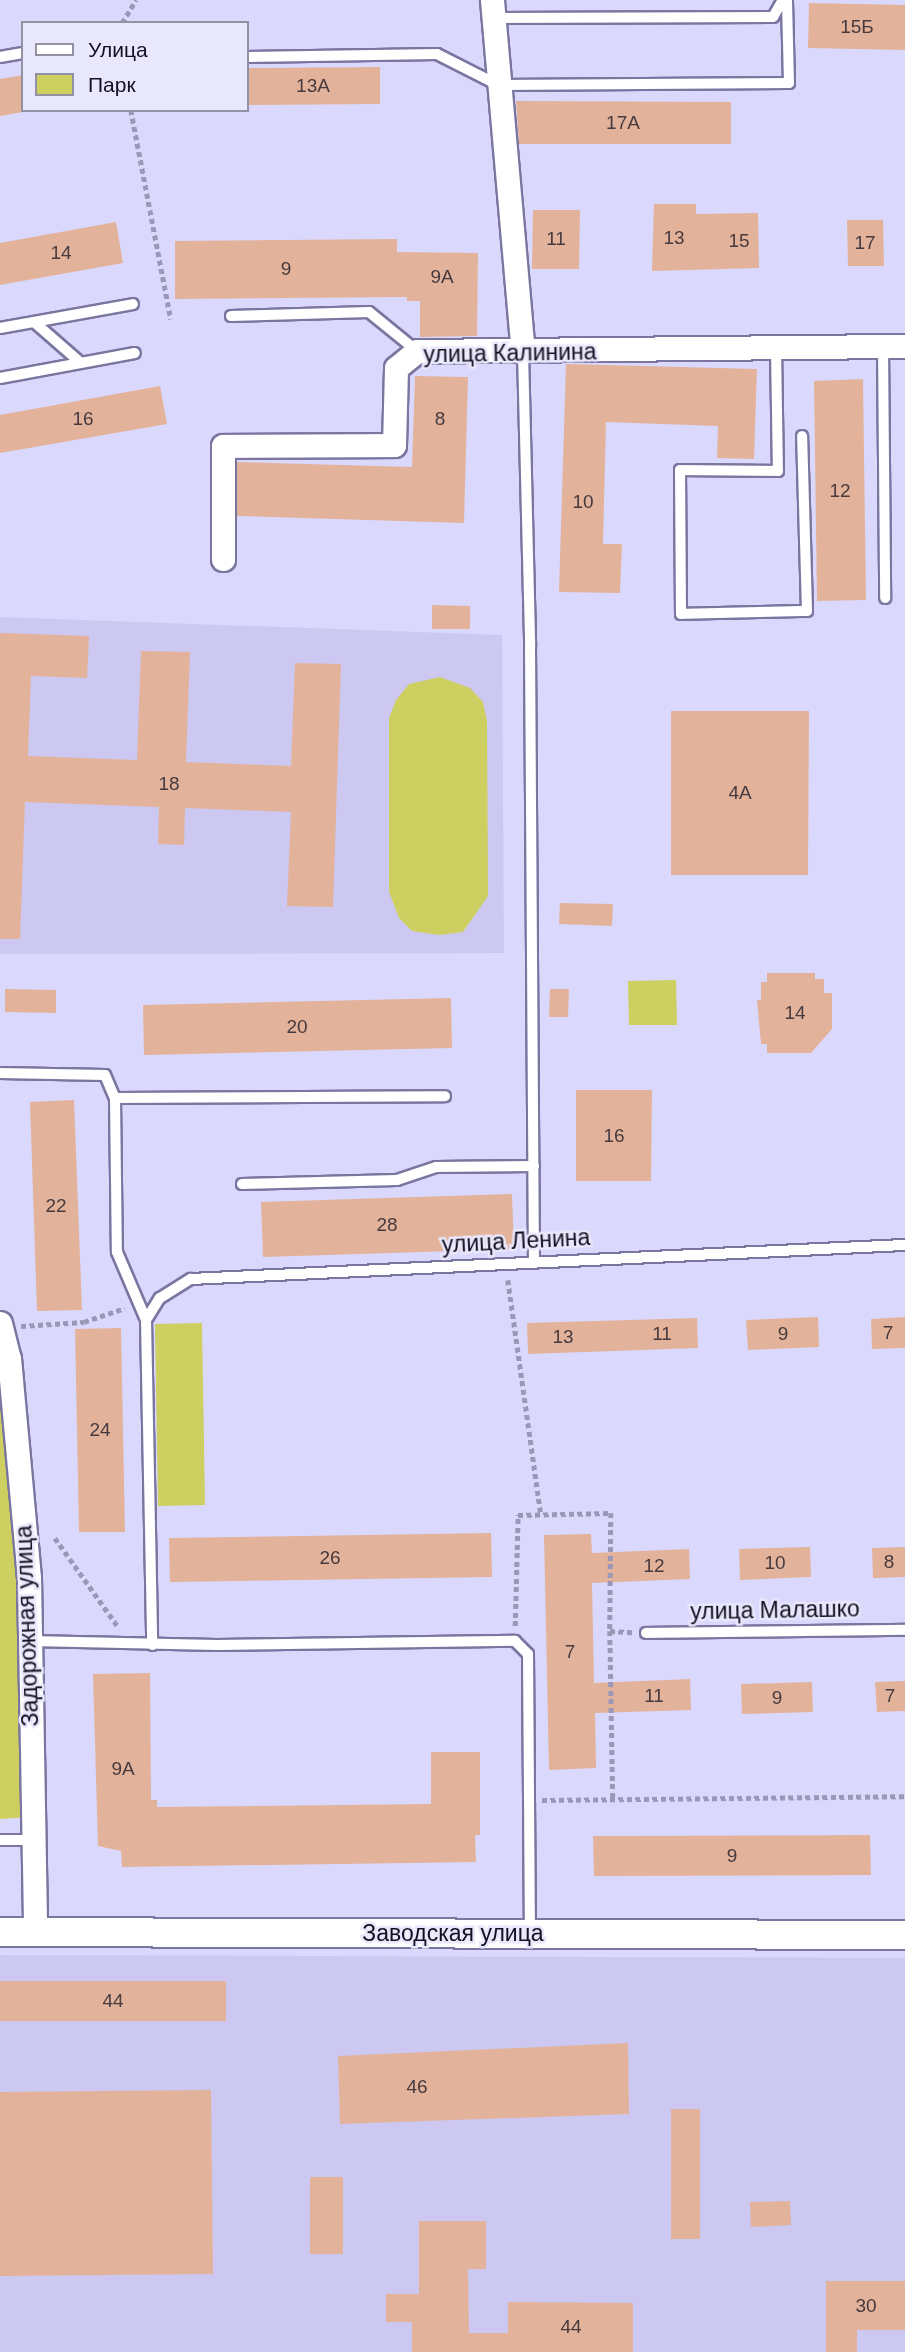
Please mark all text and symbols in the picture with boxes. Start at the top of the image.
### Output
house number: 15Б [840,16,874,38]
legend [21,21,248,112]
text: Улица [88,38,148,61]
text: Парк [88,73,136,96]
house number: 13А [296,75,330,97]
house number: 17А [606,112,640,134]
house number: 13 [663,227,685,249]
house number: 11 [546,228,566,250]
house number: 15 [728,230,750,252]
house number: 17 [854,232,876,254]
house number: 14 [50,242,72,264]
house number: 9 [281,258,291,280]
house number: 9А [430,266,454,288]
street label: улица Калинина [423,338,597,368]
house number: 16 [72,408,94,430]
house number: 8 [435,408,445,430]
house number: 12 [829,480,851,502]
house number: 10 [572,491,594,513]
house number: 18 [158,773,180,795]
house number: 4А [728,782,752,804]
house number: 14 [784,1002,806,1024]
house number: 20 [286,1016,308,1038]
house number: 16 [603,1125,625,1147]
house number: 22 [45,1195,67,1217]
house number: 28 [376,1214,398,1236]
street label: улица Ленина [441,1223,591,1259]
house number: 7 [883,1322,893,1344]
house number: 11 [652,1323,672,1345]
house number: 9 [778,1323,788,1345]
house number: 13 [552,1326,574,1348]
house number: 24 [89,1419,111,1441]
street label: Задорожная улица [10,1525,44,1727]
house number: 26 [319,1547,341,1569]
house number: 8 [884,1551,894,1573]
house number: 10 [764,1552,786,1574]
house number: 12 [643,1555,665,1577]
street label: улица Малашко [690,1595,860,1625]
house number: 7 [565,1641,575,1663]
house number: 11 [644,1685,664,1707]
house number: 7 [885,1685,895,1707]
house number: 9 [772,1687,782,1709]
house number: 9А [111,1758,135,1780]
house number: 9 [727,1845,737,1867]
street label: Заводская улица [362,1919,544,1947]
house number: 44 [102,1990,124,2012]
house number: 46 [406,2076,428,2098]
house number: 30 [855,2295,877,2317]
house number: 44 [560,2316,582,2338]

